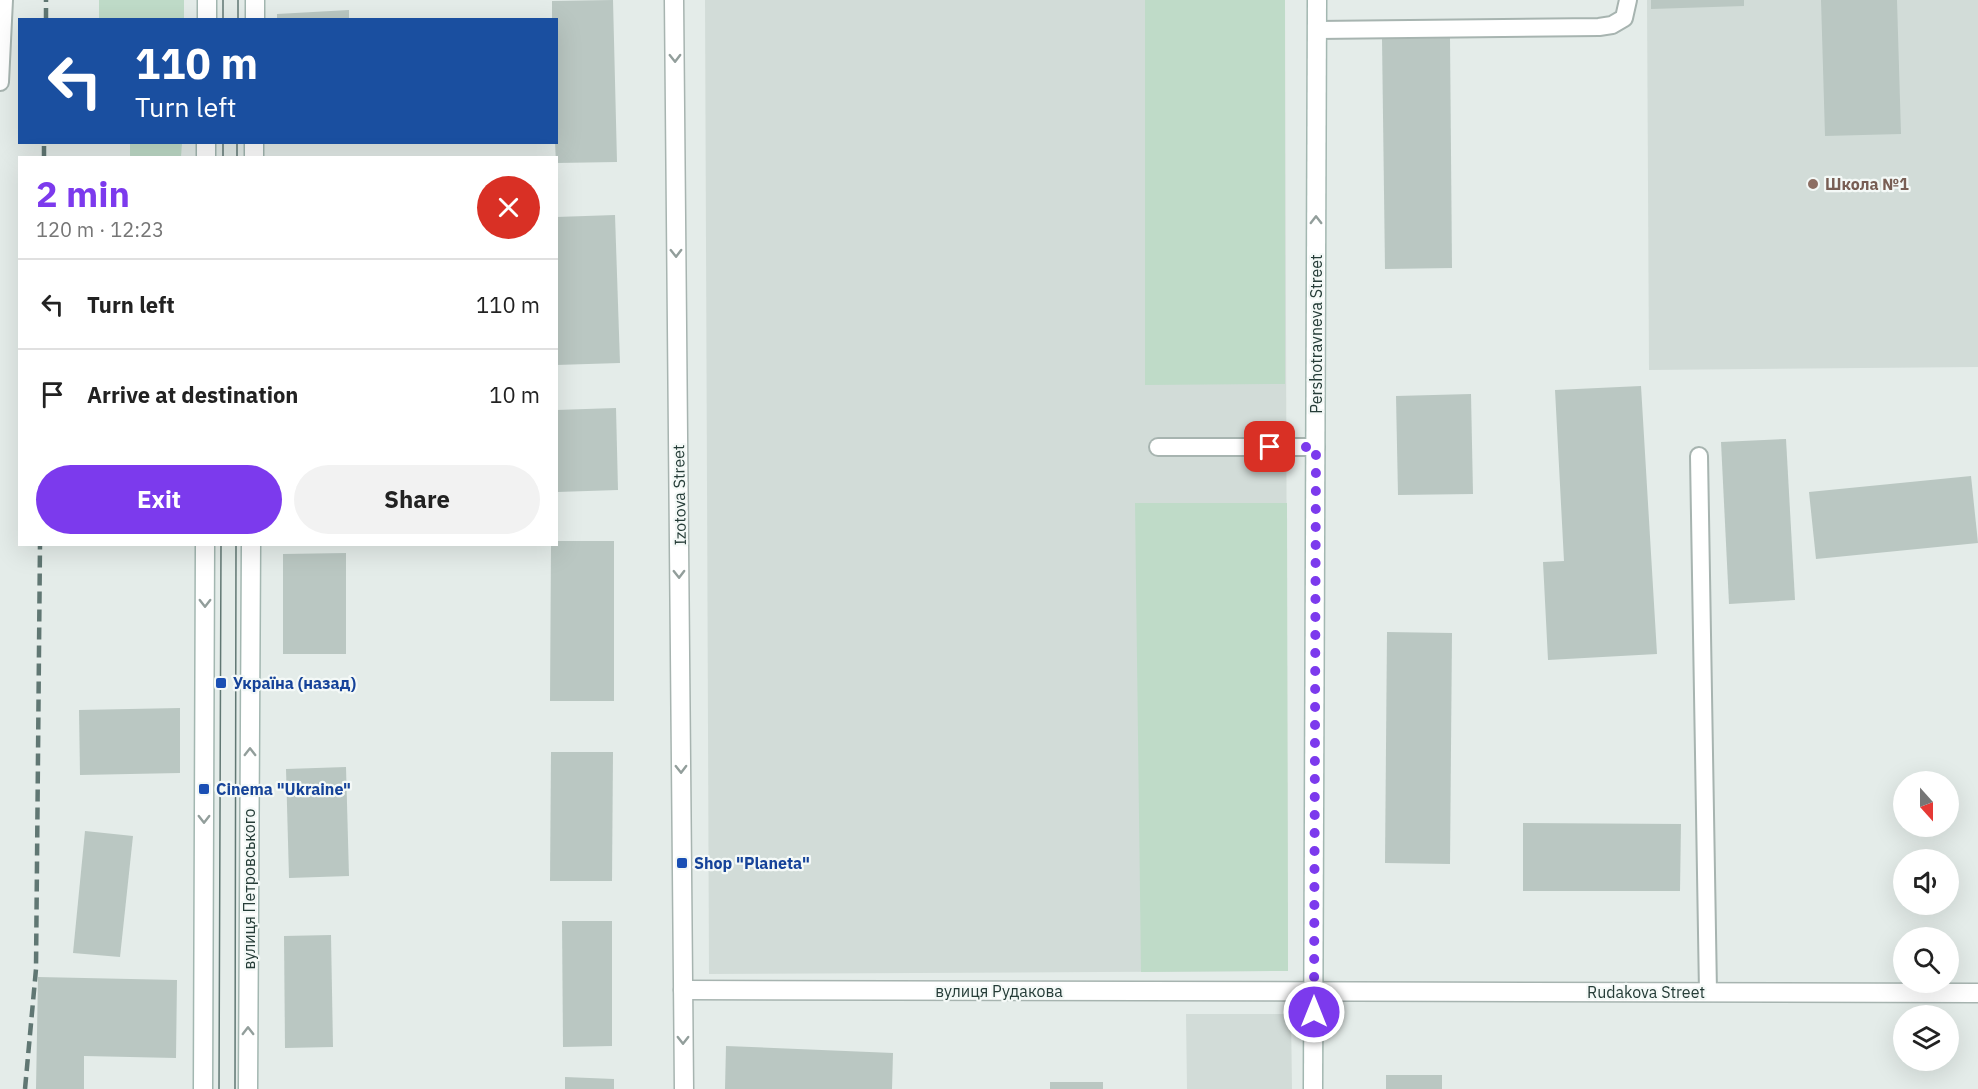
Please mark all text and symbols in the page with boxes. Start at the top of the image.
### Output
text: 110 m [135,36,258,91]
icon: left [36,42,114,120]
one-way arrow [668,54,681,63]
text: Turn left [135,89,236,124]
text: 2 min [36,170,130,217]
place label: Школа №1 [1825,174,1909,194]
button: close [477,176,540,239]
marker: Школа №1 [1806,177,1820,191]
one-way arrow [1310,215,1322,224]
text: 120 m · 12:23 [36,216,164,243]
one-way arrow [670,249,683,258]
street label: Pershotravneva Street [1306,254,1326,414]
icon: left [36,288,69,321]
text: Turn left [87,290,175,319]
text: 110 m [476,290,540,319]
icon: arrive [36,378,69,411]
text: Arrive at destination [87,380,298,409]
text: 10 m [489,380,540,409]
pin [1244,421,1295,472]
icon: arrive [1253,430,1286,463]
street label: Izotova Street [668,444,690,546]
button: Exit [36,465,282,534]
button: Share [294,465,540,534]
one-way arrow [673,570,686,579]
one-way arrow [199,598,211,607]
place label: Україна (назад) [233,673,356,693]
marker: Україна (назад) [214,676,228,690]
one-way arrow [244,747,256,756]
one-way arrow [675,765,687,774]
north arrow [1893,771,1959,837]
map controls [1893,771,1959,1071]
place label: Cinema "Ukraine" [216,779,351,799]
marker: Cinema "Ukraine" [197,782,211,796]
street label: вулиця Петровського [239,809,259,969]
one-way arrow [198,814,210,823]
button: sound [1893,849,1959,915]
place label: Shop "Planeta" [694,853,810,873]
marker: Shop "Planeta" [675,856,689,870]
button: search [1893,927,1959,993]
position arrow [1282,980,1346,1044]
street label: вулиця Рудакова [935,981,1063,1001]
street label: Rudakova Street [1587,982,1705,1002]
button: layers [1893,1005,1959,1071]
one-way arrow [242,1026,254,1035]
one-way arrow [677,1035,689,1044]

